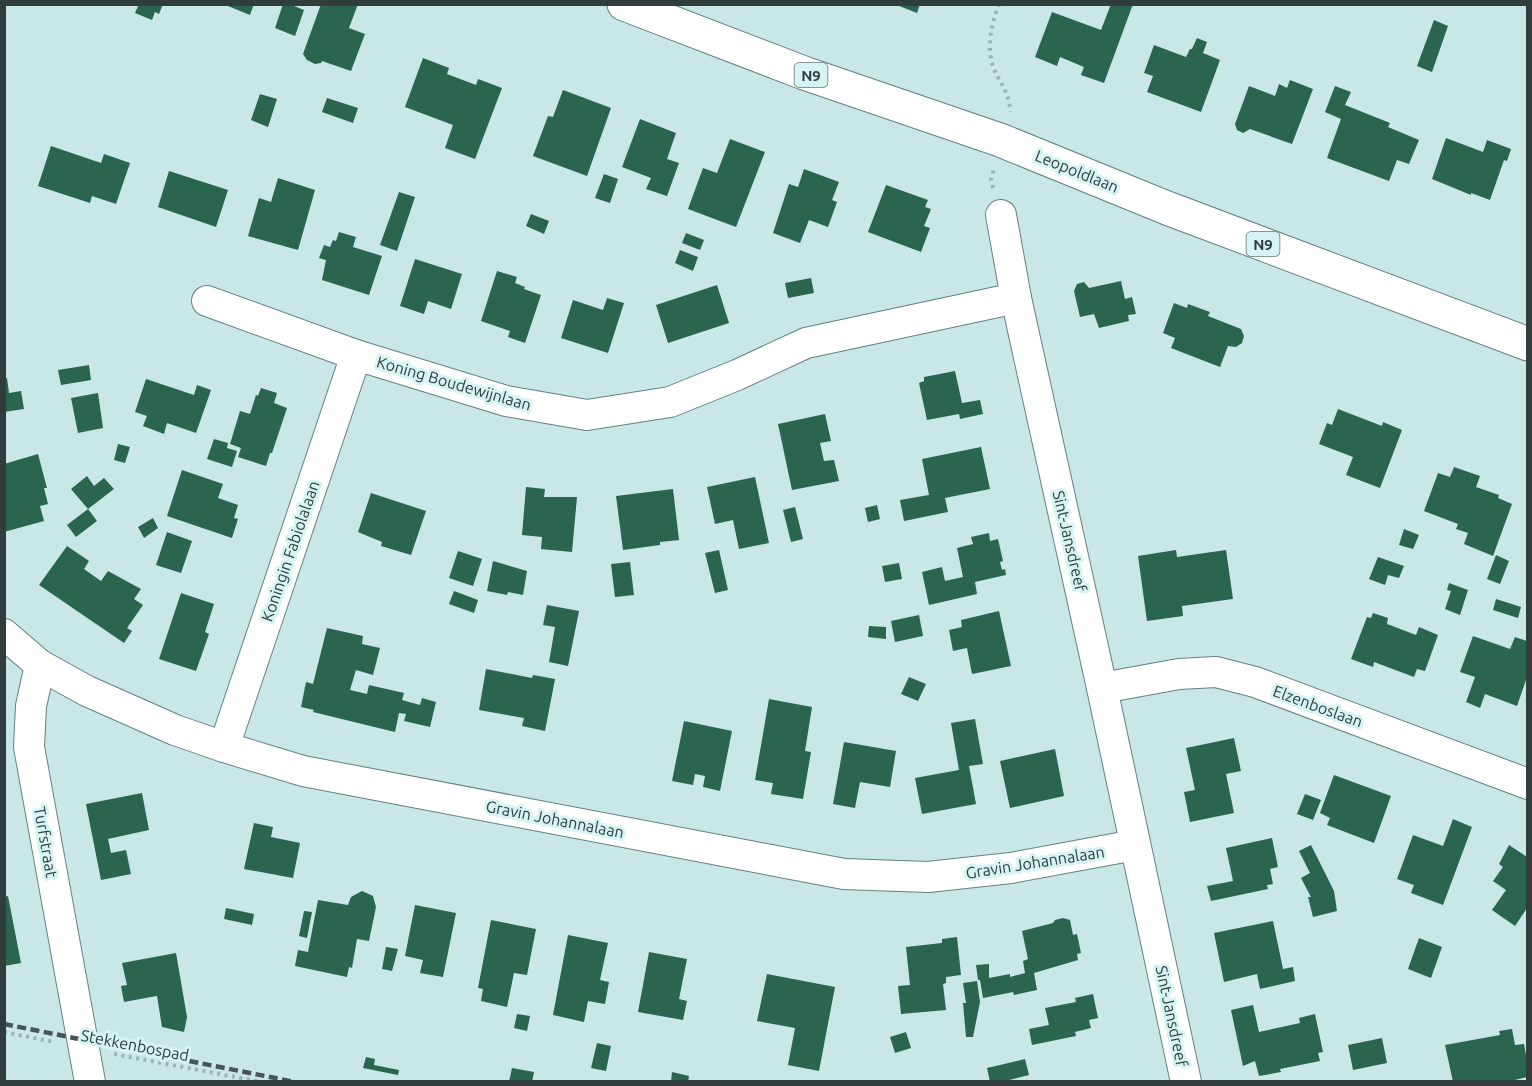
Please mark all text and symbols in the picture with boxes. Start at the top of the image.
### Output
road number: N9 [794,63,828,87]
street label: Leopoldlaan [1033,146,1121,196]
road number: N9 [1246,232,1280,256]
street label: Koning Boudewijnlaan [375,352,533,414]
street label: Koningin Fabiolalaan [257,478,323,624]
street label: Sint-Jansdreef [1050,489,1091,594]
street label: Elzenboslaan [1271,681,1365,731]
street label: Gravin Johannalaan [484,797,626,841]
street label: Turfstraat [31,805,61,880]
street label: Gravin Johannalaan [964,842,1106,882]
street label: Sint-Jansdreef [1152,964,1192,1069]
street label: Stekkenbospad [79,1026,191,1064]

